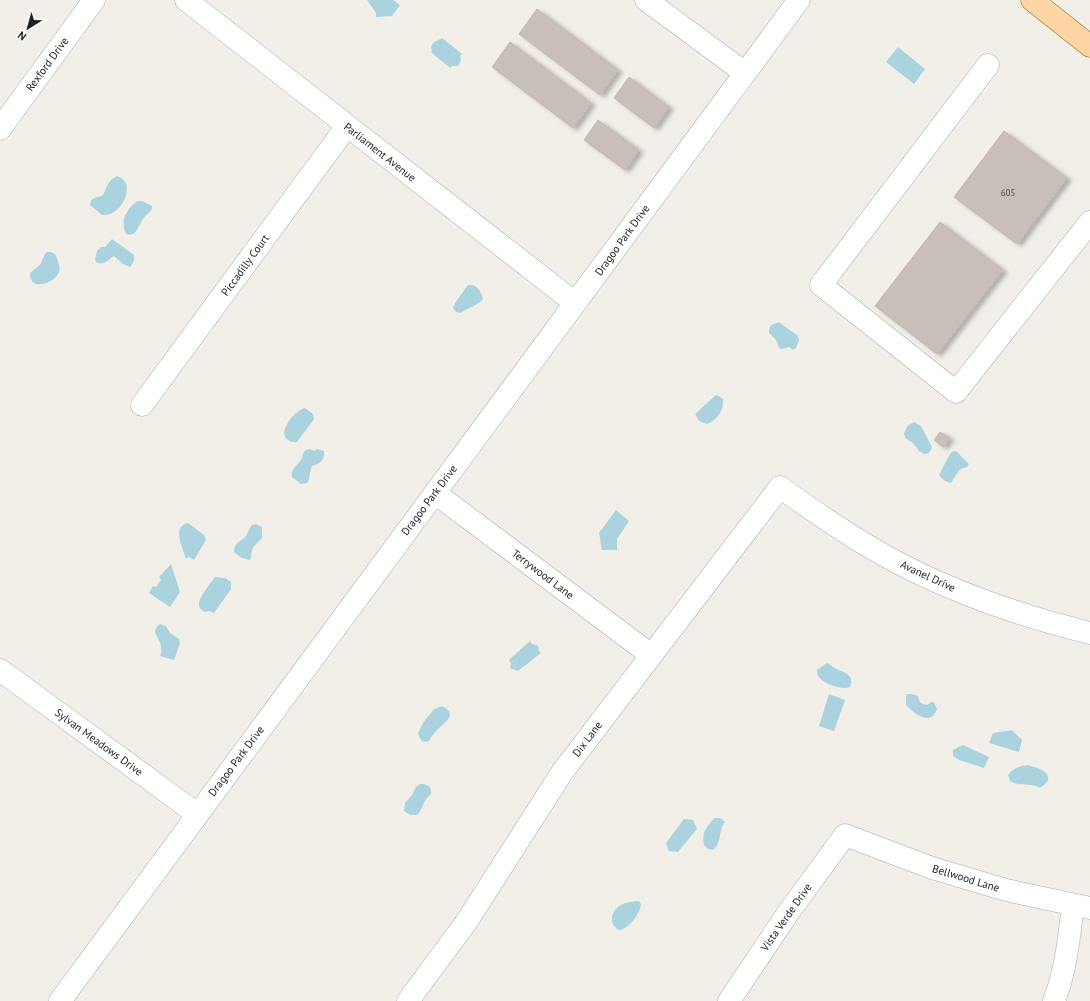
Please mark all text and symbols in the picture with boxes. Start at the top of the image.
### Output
north arrow [8,8,48,48]
text: N [15,28,29,44]
street label: Rexford Drive [23,34,72,94]
street label: Parliament Avenue [341,119,419,185]
house number: 605 [1001,187,1015,198]
street label: Dragoo Park Drive [591,201,653,278]
street label: Piccadilly Court [218,231,272,299]
street label: Dragoo Park Drive [398,462,460,538]
street label: Terrywood Lane [509,546,577,602]
street label: Avanel Drive [898,557,958,595]
street label: Sylvan Meadows Drive [52,705,146,779]
street label: Dix Lane [569,718,605,760]
street label: Dragoo Park Drive [205,723,267,799]
street label: Bellwood Lane [931,861,1002,895]
street label: Vista Verde Drive [757,880,815,954]

